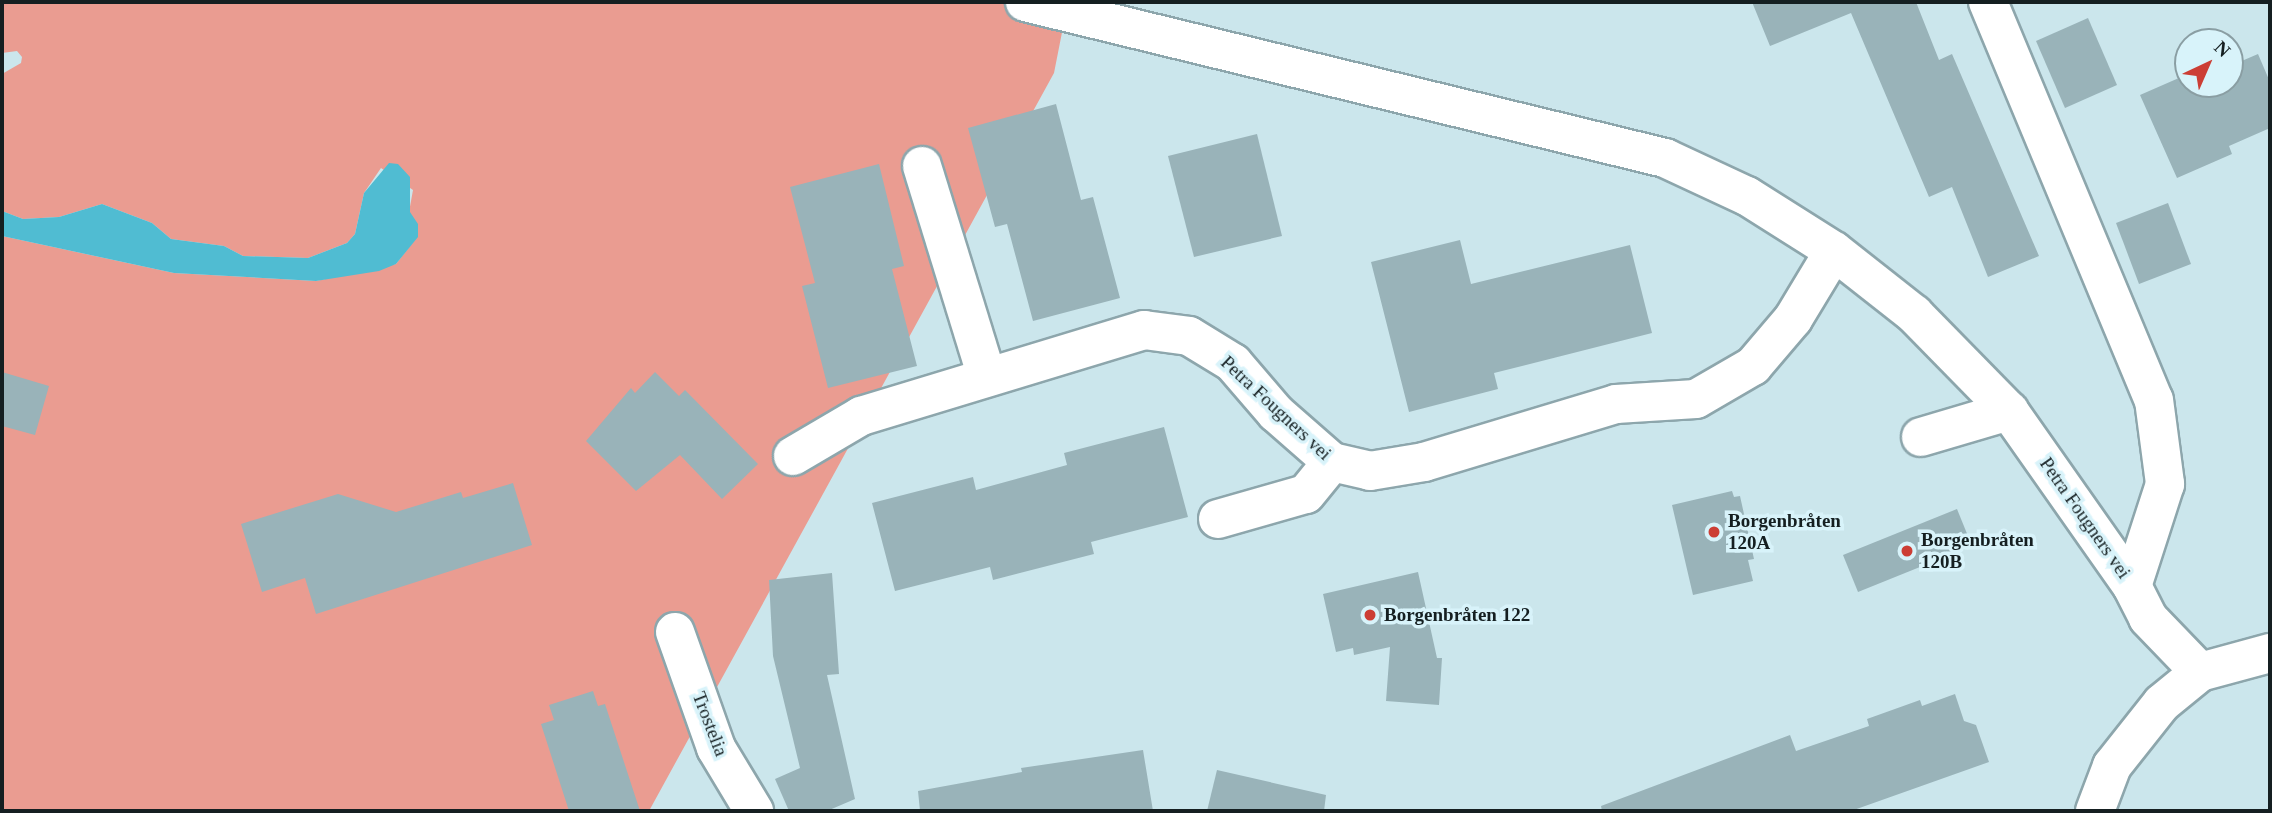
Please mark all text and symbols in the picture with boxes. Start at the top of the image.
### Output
north arrow [2174,28,2244,98]
text: N [2210,37,2235,61]
street label: Petra Fougners vei [1216,351,1336,465]
street label: Petra Fougners vei [2035,453,2135,583]
place label: Borgenbråten 120A [1728,510,1841,554]
marker: Borgenbråten 120A [1706,524,1722,540]
place label: Borgenbråten 120B [1921,529,2034,573]
marker: Borgenbråten 120B [1899,543,1915,559]
place label: Borgenbråten 122 [1384,604,1530,626]
marker: Borgenbråten 122 [1362,607,1378,623]
street label: Trostelia [687,689,733,759]

